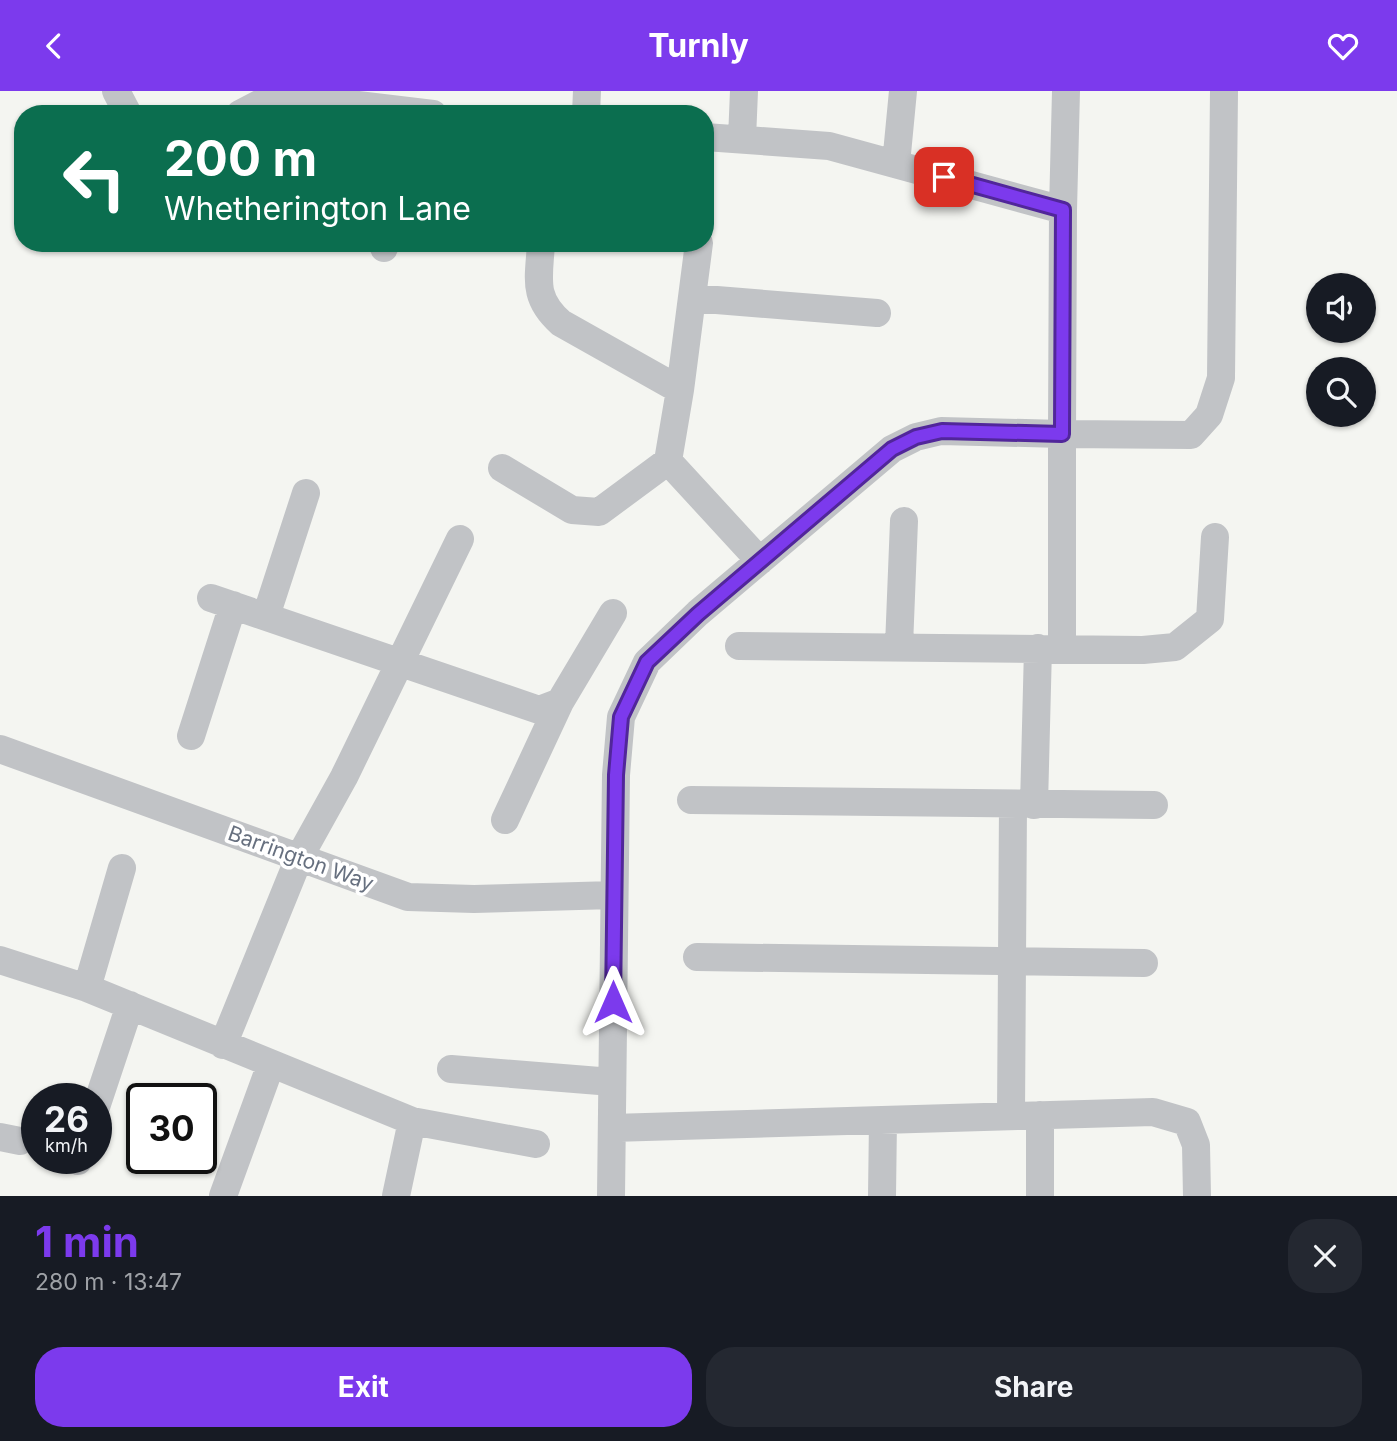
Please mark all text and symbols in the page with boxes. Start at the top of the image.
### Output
text: Turnly [648,26,749,65]
icon: back [35,27,73,65]
icon: heart [1324,27,1362,65]
text: 200 m [164,129,317,188]
icon: left [49,133,140,224]
pin [914,147,974,207]
icon: arrive [925,158,963,196]
text: Whetherington Lane [164,189,471,228]
map controls [1306,273,1376,427]
button: sound [1306,273,1376,343]
button: search [1306,357,1376,427]
street label: Barrington Way [225,820,377,896]
position arrow [576,965,650,1039]
speed limit sign: 30 [126,1083,217,1174]
text: 26 [44,1098,89,1140]
text: km/h [45,1135,88,1156]
text: 1 min [35,1216,139,1267]
button: close [1288,1219,1362,1293]
text: 280 m · 13:47 [35,1268,182,1296]
button: Exit [35,1347,692,1427]
button: Share [706,1347,1362,1427]

